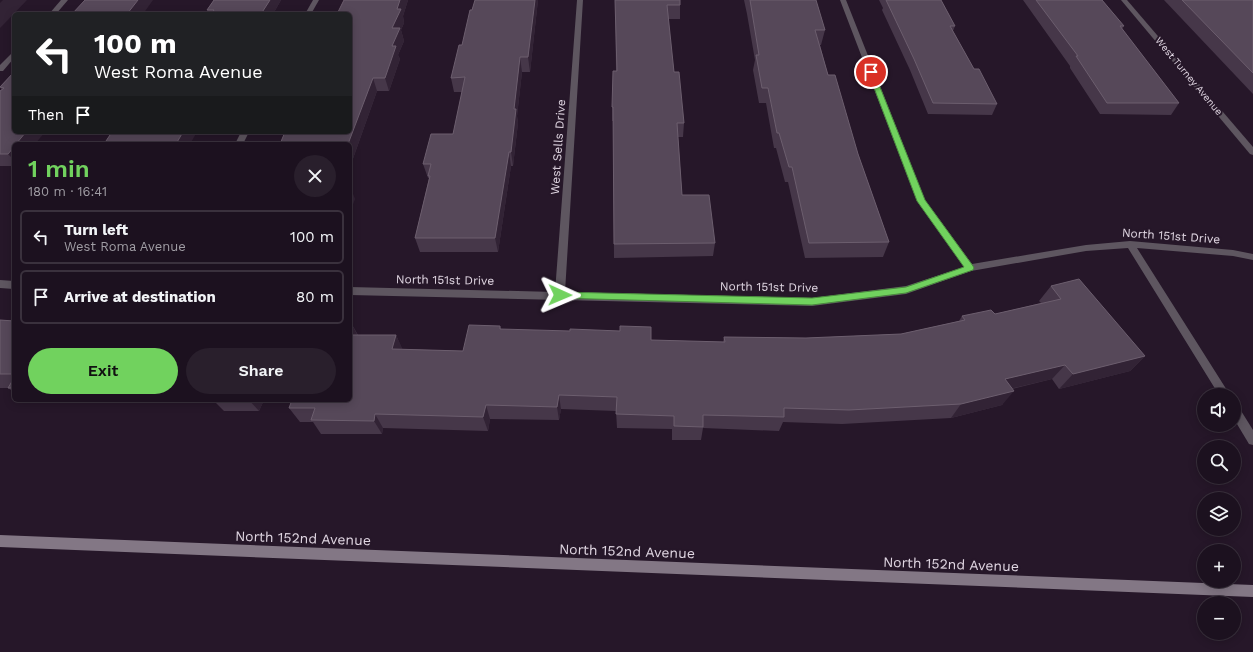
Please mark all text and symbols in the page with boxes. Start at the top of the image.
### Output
text: 100 m [94,27,177,60]
icon: left [28,28,80,80]
street label: West Turney Avenue [1153,35,1225,117]
pin [854,55,888,89]
text: West Roma Avenue [94,61,263,82]
icon: arrive [860,61,882,83]
street label: West Sells Drive [548,99,568,195]
icon: arrive [72,104,94,126]
text: Then [28,106,64,124]
text: 1 min [28,155,90,183]
button: close [294,155,336,197]
text: 180 m · 16:41 [28,184,107,199]
text: Turn left [64,221,128,239]
icon: left [30,226,52,248]
street label: North 151st Drive [1121,226,1221,246]
text: 100 m [290,228,334,246]
text: West Roma Avenue [64,239,186,254]
street label: North 151st Drive [396,272,494,288]
position arrow [539,274,581,316]
street label: North 151st Drive [720,279,818,295]
icon: arrive [30,286,52,308]
text: Arrive at destination [64,288,216,306]
text: 80 m [296,288,334,306]
button: Exit [28,348,178,394]
button: Share [186,348,336,394]
map controls [1197,388,1241,640]
button: sound [1197,388,1241,432]
button: search [1197,440,1241,484]
button: layers [1197,492,1241,536]
street label: North 152nd Avenue [235,528,371,548]
street label: North 152nd Avenue [559,541,695,561]
button: + [1197,544,1241,588]
street label: North 152nd Avenue [883,554,1019,574]
button: − [1197,596,1241,640]

